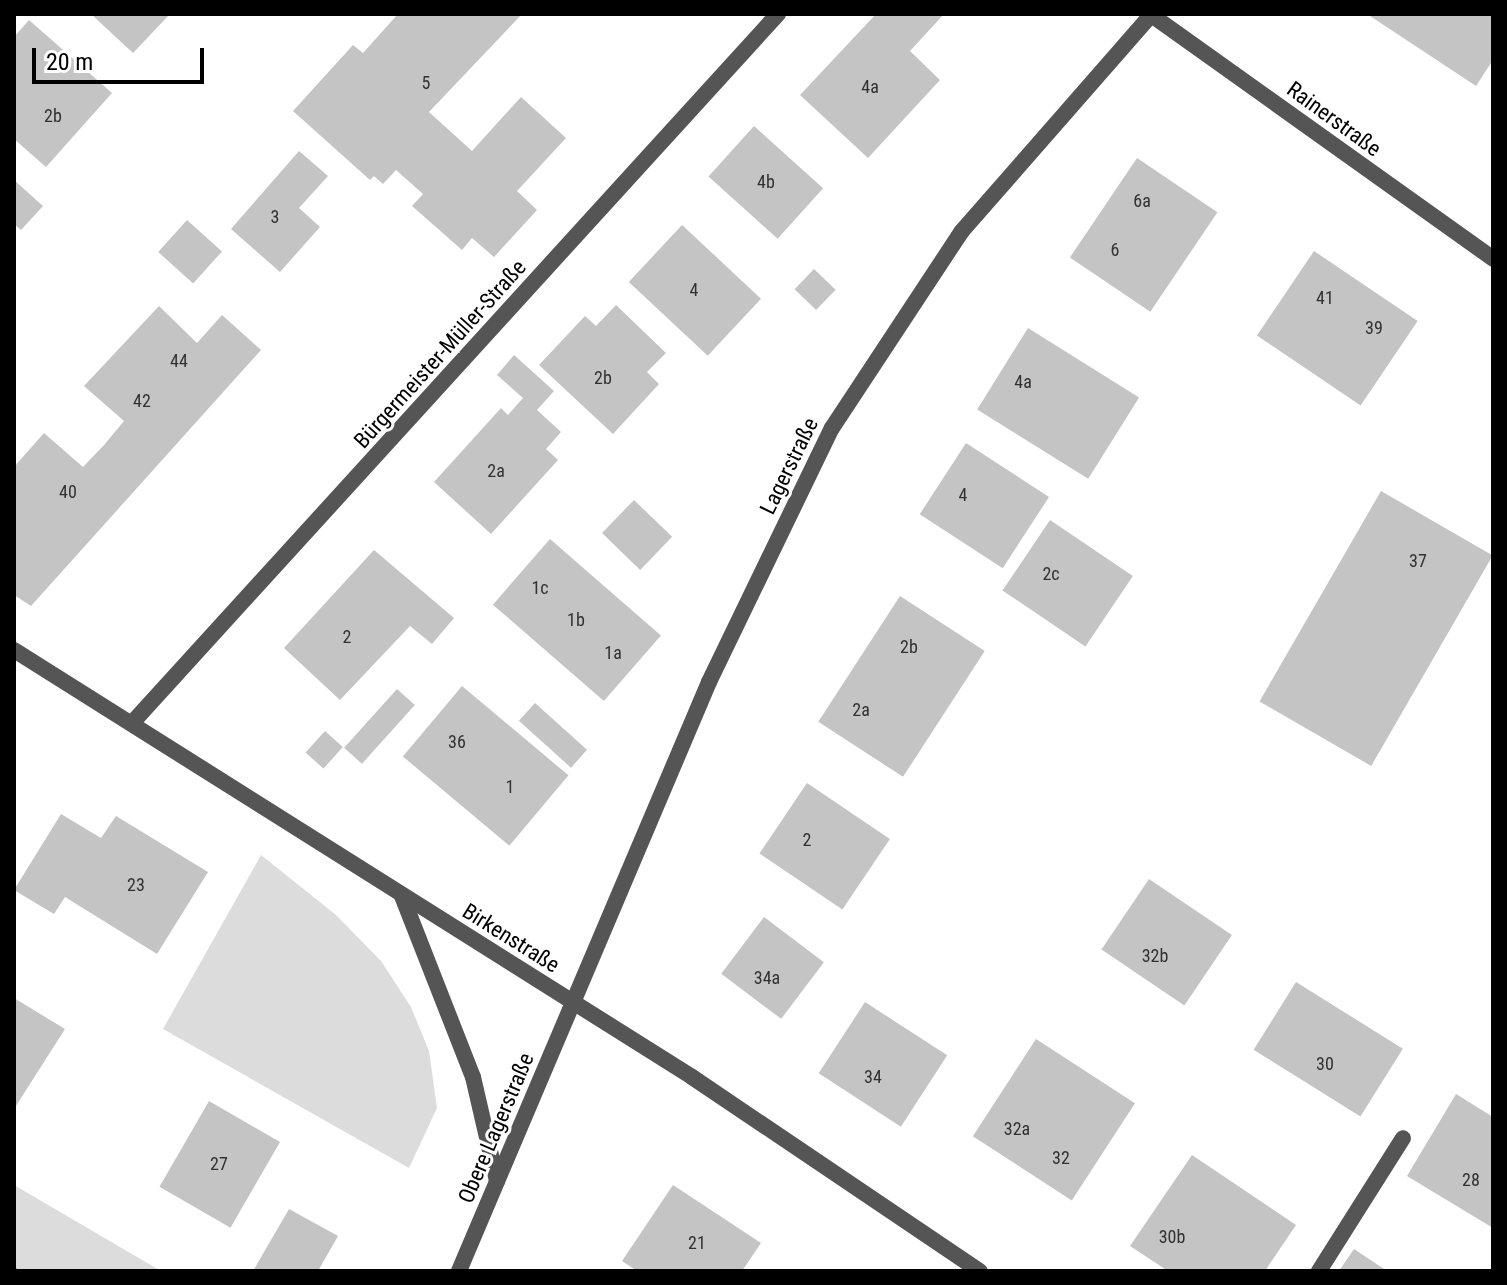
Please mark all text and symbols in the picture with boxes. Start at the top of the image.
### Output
scale bar [36,32,208,82]
text: 20 m [46,48,93,76]
house number: 5 [422,72,430,94]
house number: 4a [861,76,879,98]
street label: Rainerstraße [1282,76,1386,162]
house number: 2b [44,105,62,127]
house number: 4b [757,171,775,193]
house number: 6a [1133,190,1151,212]
house number: 3 [271,206,279,228]
house number: 6 [1111,239,1119,261]
street label: Bürgermeister-Müller-Straße [348,254,532,454]
house number: 4 [690,279,698,301]
house number: 41 [1316,287,1334,309]
house number: 39 [1365,317,1383,339]
house number: 44 [170,350,188,372]
house number: 2b [594,367,612,389]
house number: 4a [1014,371,1032,393]
house number: 42 [133,390,151,412]
street label: Lagerstraße [754,413,824,519]
house number: 2a [487,460,505,482]
house number: 40 [59,481,77,503]
house number: 4 [959,484,967,506]
house number: 37 [1409,550,1427,572]
house number: 2c [1042,563,1060,585]
house number: 1c [531,577,549,599]
house number: 1b [567,609,585,631]
house number: 2 [343,626,351,648]
house number: 2b [900,636,918,658]
house number: 1a [604,642,622,664]
house number: 2a [852,699,870,721]
house number: 36 [448,731,466,753]
house number: 1 [506,776,514,798]
house number: 2 [803,829,811,851]
house number: 23 [127,874,145,896]
street label: Birkenstraße [458,898,564,978]
house number: 32b [1142,945,1168,967]
house number: 34a [754,967,780,989]
street label: Obere Lagerstraße [453,1049,539,1207]
house number: 30 [1316,1053,1334,1075]
house number: 34 [864,1066,882,1088]
house number: 32a [1004,1118,1030,1140]
house number: 32 [1052,1147,1070,1169]
house number: 27 [210,1153,228,1175]
house number: 28 [1462,1169,1480,1191]
house number: 30b [1159,1226,1185,1248]
house number: 21 [688,1232,706,1254]

